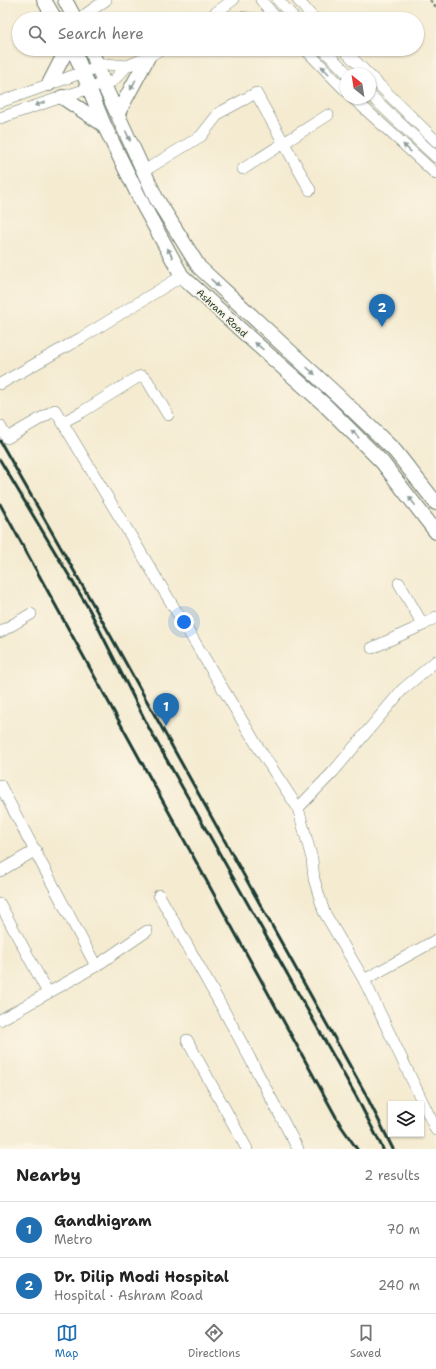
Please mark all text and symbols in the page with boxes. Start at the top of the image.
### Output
search box [12,12,424,56]
icon: search [26,23,48,45]
text: Search here [58,24,144,44]
one-way arrow [320,65,330,75]
north arrow [340,68,376,104]
one-way arrow [130,79,136,91]
one-way arrow [34,102,46,108]
one-way arrow [125,130,131,142]
one-way arrow [402,143,412,153]
one-way arrow [166,247,173,259]
one-way arrow [210,278,220,288]
street label: Ashram Road [194,286,251,341]
pin: 2 [369,294,395,327]
one-way arrow [253,342,264,351]
one-way arrow [306,366,315,375]
one-way arrow [350,429,360,439]
one-way arrow [408,496,417,507]
your location [174,612,194,632]
pin: 1 [153,693,179,726]
map controls [388,1101,424,1137]
button: layers [388,1101,424,1137]
text: Nearby [16,1164,81,1186]
text: 2 results [364,1167,420,1184]
text: Gandhigram [54,1211,152,1231]
text: 1 [26,1221,32,1238]
text: 70 m [386,1221,420,1238]
text: Metro [54,1231,92,1248]
text: Dr. Dilip Modi Hospital [54,1267,229,1287]
text: 2 [24,1277,34,1294]
text: 240 m [378,1277,420,1294]
text: Hospital · Ashram Road [54,1287,203,1304]
tab: Map [55,1322,78,1361]
tab: Directions [188,1322,240,1361]
tab: Saved [350,1322,381,1361]

